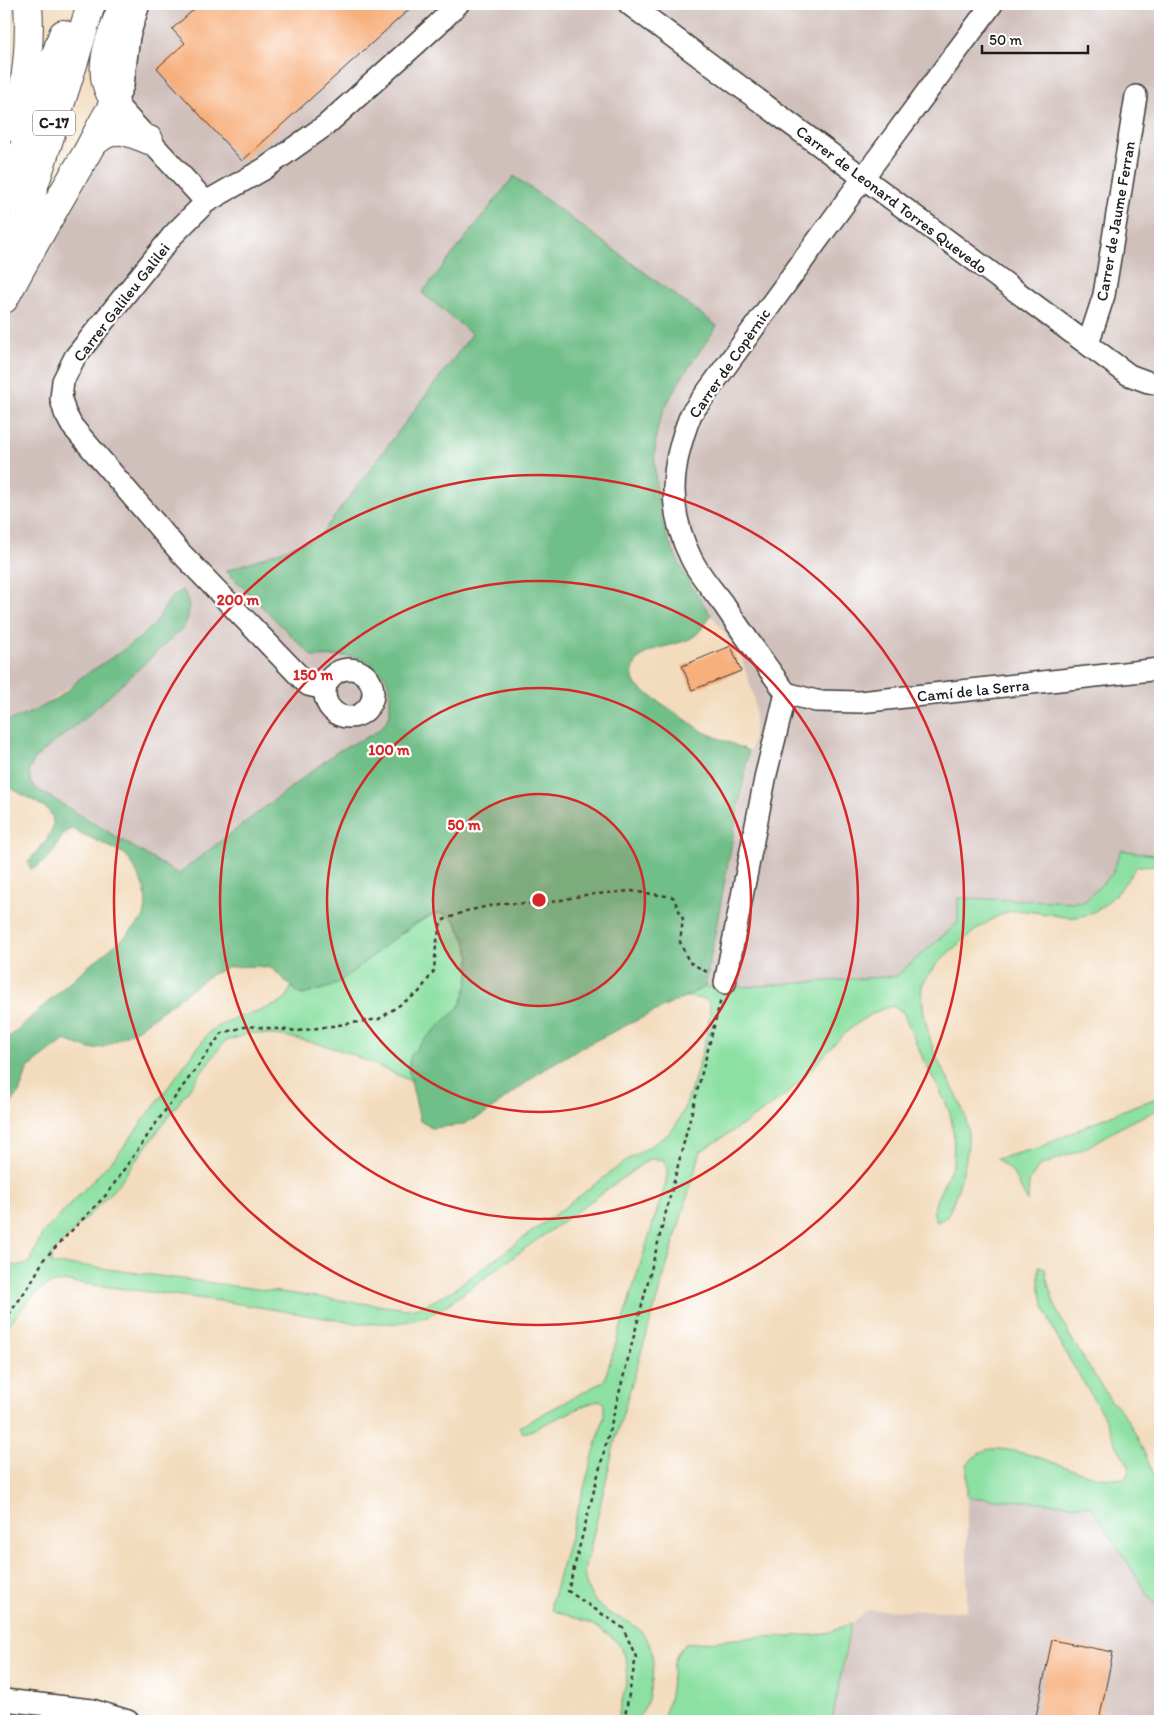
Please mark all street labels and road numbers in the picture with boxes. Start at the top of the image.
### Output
road number: C-17 [33,110,75,136]
street label: Carrer de Leonard Torres Quevedo [792,121,991,278]
street label: Carrer de Jaume Ferran [1092,139,1139,303]
street label: Carrer Galileu Galilei [69,239,174,365]
street label: Carrer de Copèrnic [684,305,774,422]
street label: Camí de la Serra [916,675,1030,706]

